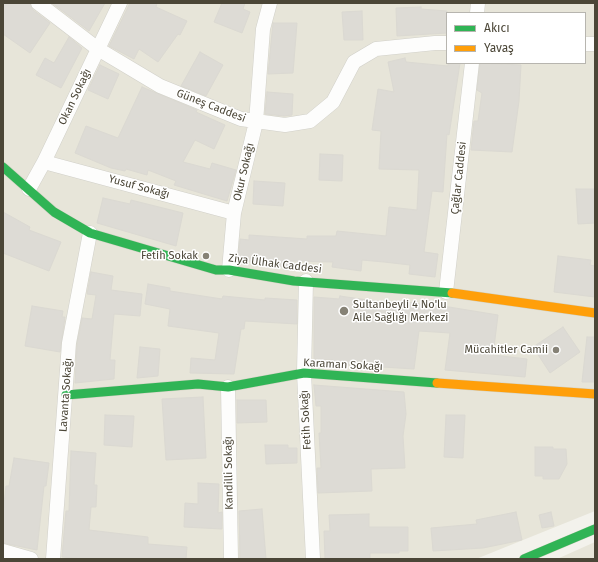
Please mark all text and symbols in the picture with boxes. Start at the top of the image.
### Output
legend [446,12,586,64]
text: Akıcı [484,21,510,35]
text: Yavaş [484,41,514,55]
street label: Okan Sokağı [56,67,94,127]
street label: Güneş Caddesi [174,87,248,125]
street label: Çağlar Caddesi [449,141,469,215]
street label: Okur Sokağı [231,142,257,202]
street label: Yusuf Sokağı [107,173,171,201]
place label: Fetih Sokak [141,249,198,263]
marker: Fetih Sokak [201,251,211,261]
street label: Ziya Ülhak Caddesi [228,252,322,276]
place label: Sultanbeyli 4 No'lu Aile Sağlığı Merkezi [353,298,448,324]
marker: Sultanbeyli 4 No'lu Aile Sağlığı Merkezi [338,305,350,317]
place label: Mücahitler Camii [465,343,548,357]
marker: Mücahitler Camii [551,345,561,355]
street label: Karaman Sokağı [303,356,383,374]
street label: Lavanta Sokağı [57,358,75,432]
street label: Fetih Sokağı [298,390,314,450]
street label: Kandilli Sokağı [222,436,236,510]

